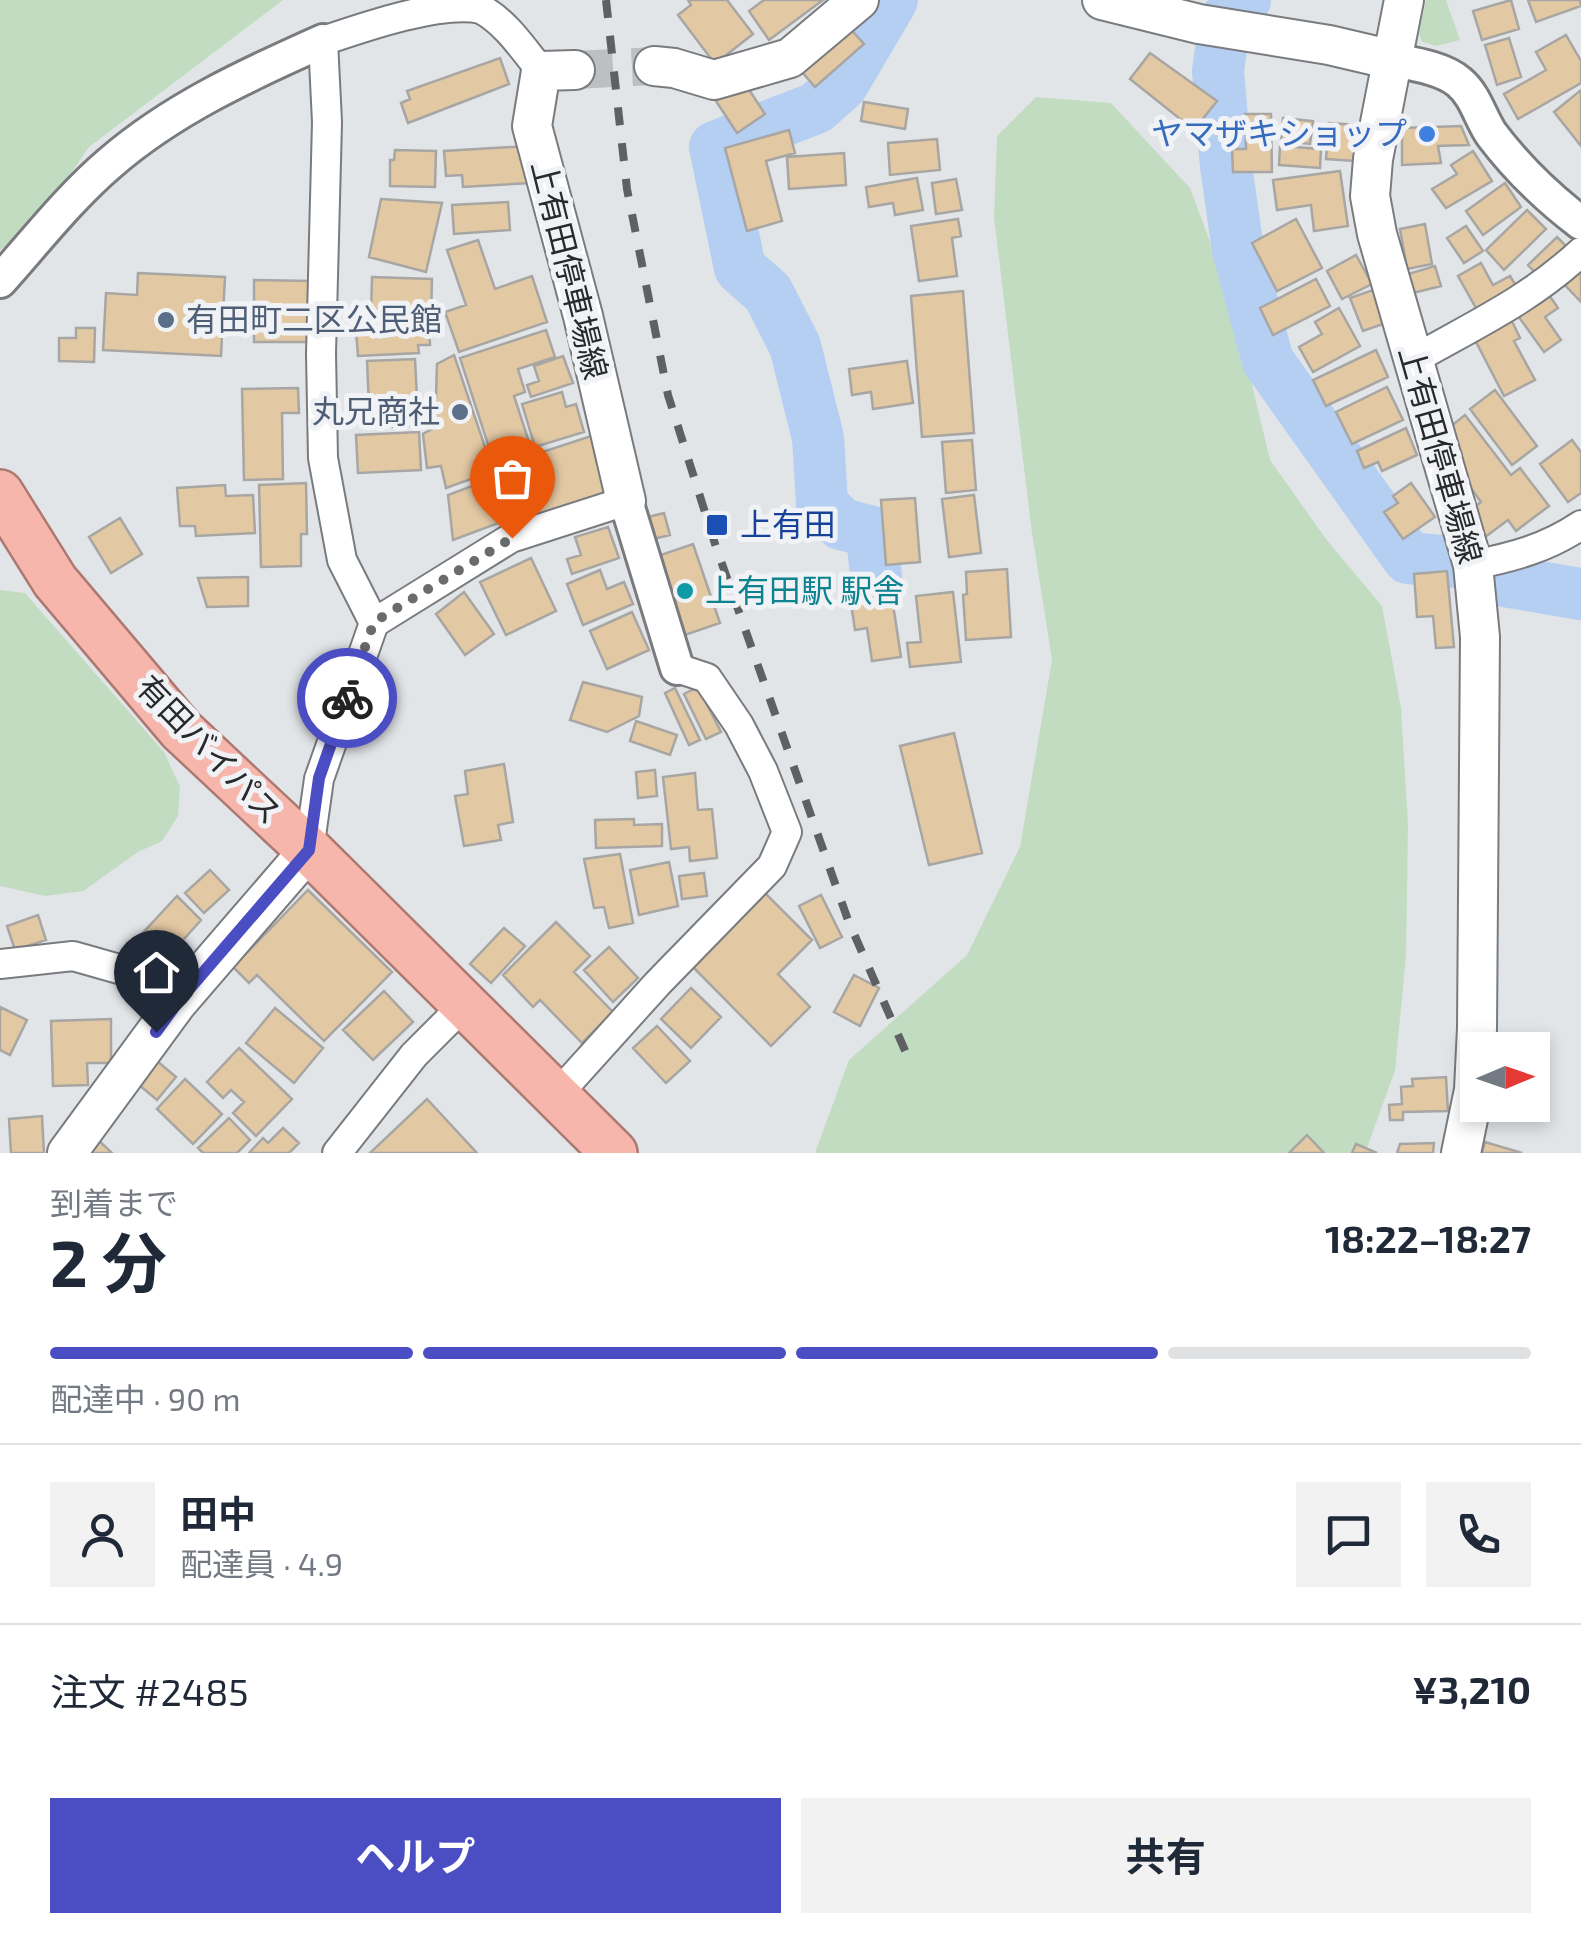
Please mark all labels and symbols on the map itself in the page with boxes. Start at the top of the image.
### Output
place label: ヤマザキショップ [1151,113,1407,151]
marker: ヤマザキショップ [1416,123,1438,145]
street label: 上有田停車場線 [525,156,616,383]
place label: 有田町二区公民館 [186,299,442,337]
marker: 有田町二区公民館 [155,309,177,331]
street label: 上有田停車場線 [1393,342,1491,567]
place label: 丸兄商社 [312,391,440,429]
marker: 丸兄商社 [449,401,471,423]
pin [470,436,555,539]
place label: 上有田 [740,504,836,542]
marker: 上有田 [704,512,730,538]
place label: 上有田駅 駅舎 [705,570,904,608]
marker: 上有田駅 駅舎 [674,580,696,602]
courier [297,648,397,748]
street label: 有田バイパス [130,667,291,831]
pin [114,930,199,1033]
north arrow [1460,1032,1550,1122]

